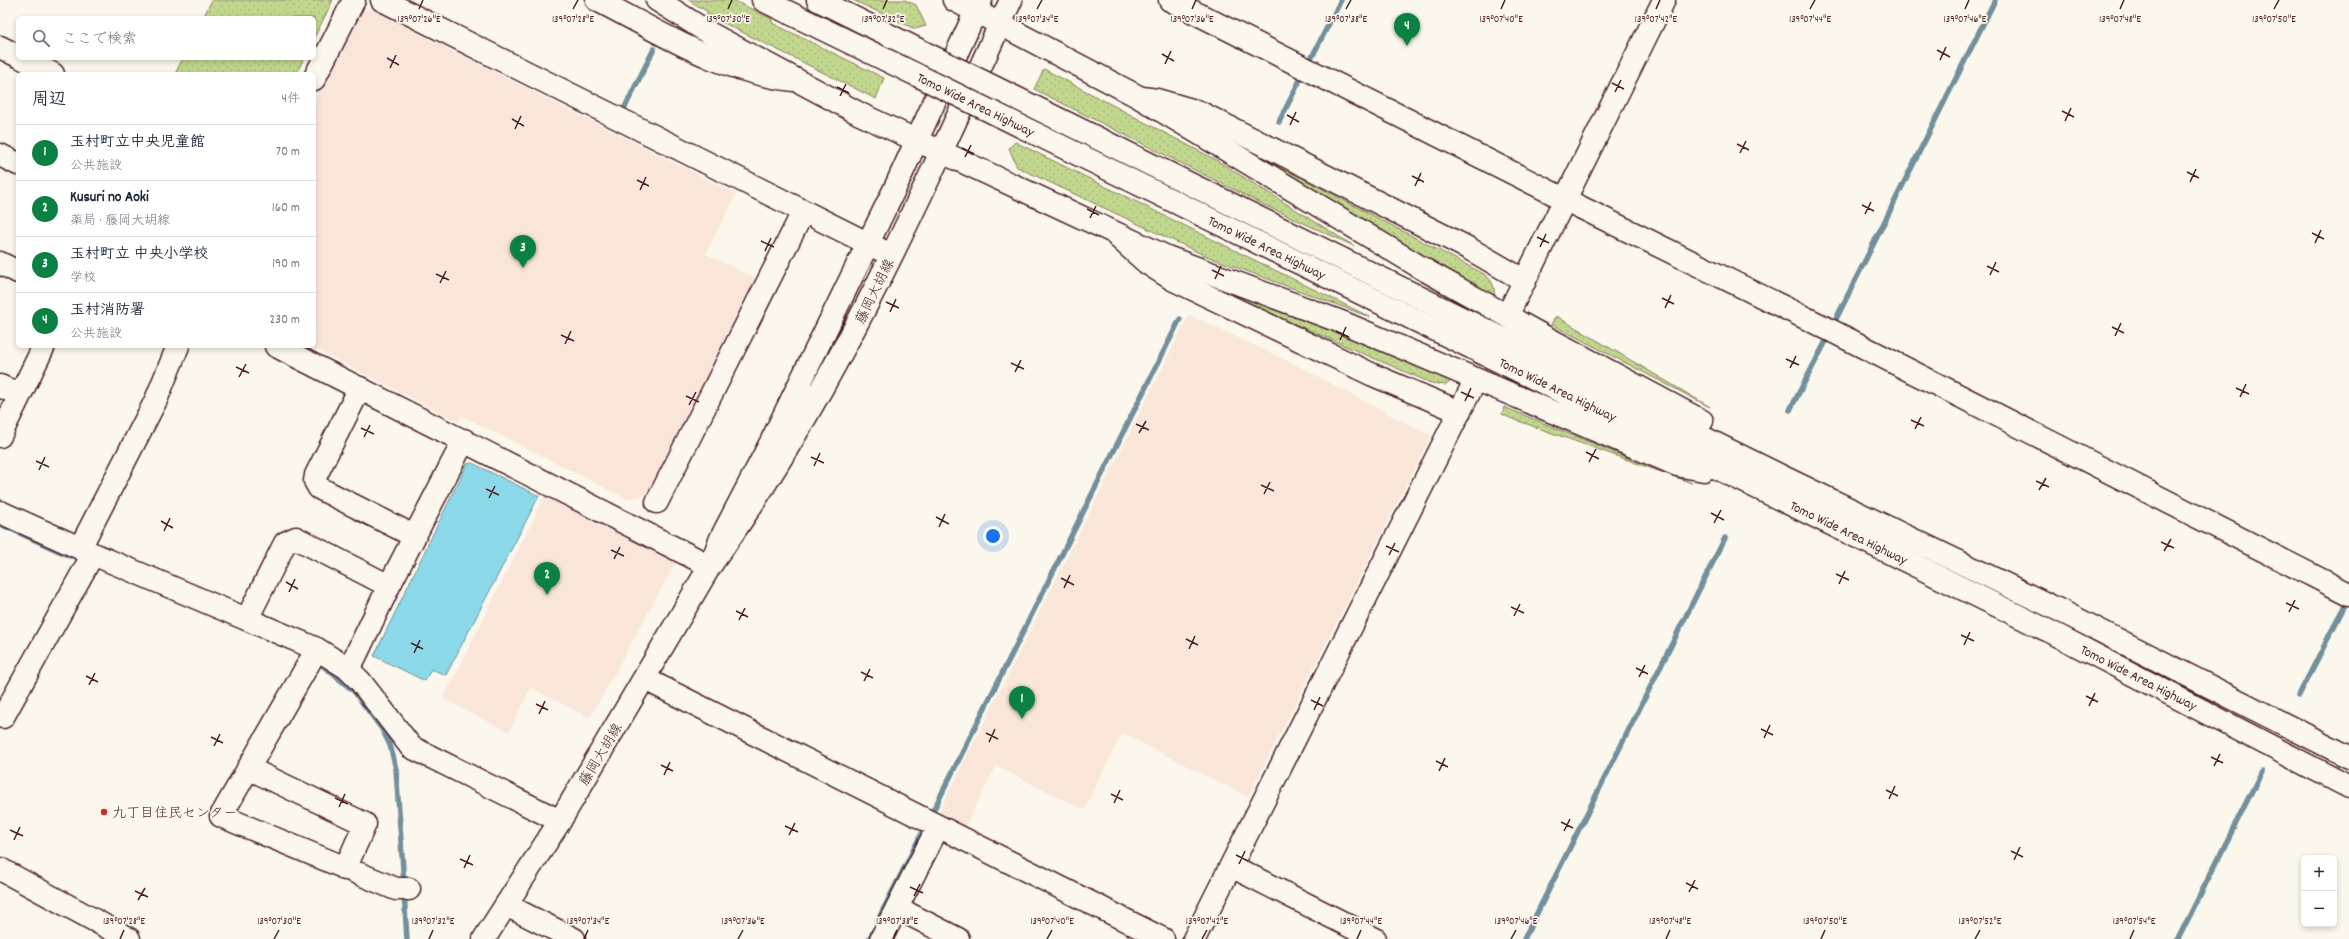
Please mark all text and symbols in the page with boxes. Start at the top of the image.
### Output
text: 139°07'26"E [397,13,441,27]
text: 139°07'28"E [552,13,595,27]
text: 139°07'30"E [706,13,750,27]
text: 139°07'32"E [862,13,905,27]
text: 139°07'34"E [1016,13,1059,27]
text: 139°07'36"E [1170,13,1214,27]
text: 139°07'38"E [1325,13,1368,27]
pin: 4 [1394,13,1420,46]
text: 139°07'40"E [1479,13,1523,27]
text: 139°07'42"E [1635,13,1678,27]
text: 139°07'44"E [1789,13,1831,27]
text: 139°07'46"E [1944,13,1987,27]
text: 139°07'48"E [2099,13,2141,27]
text: 139°07'50"E [2252,13,2296,27]
search box [16,16,316,60]
icon: search [30,27,52,49]
text: ここで検索 [62,29,137,51]
street label: Tomo Wide Area Highway [913,69,1038,143]
text: 周辺 [32,89,66,113]
text: 4件 [282,90,300,109]
text: 玉村町立中央児童館 [70,132,205,154]
text: 1 [44,143,46,162]
text: 70 m [276,143,300,162]
text: 公共施設 [70,157,122,176]
text: Kusuri no Aoki [70,187,149,209]
text: 2 [42,199,48,218]
text: 160 m [272,199,300,218]
text: 薬局 · 藤岡大胡線 [70,212,170,231]
street label: Tomo Wide Area Highway [1204,212,1329,286]
pin: 3 [510,235,536,268]
text: 玉村町立 中央小学校 [70,244,208,266]
text: 3 [42,255,48,274]
text: 190 m [272,255,300,274]
street label: 藤岡大胡線 [851,256,900,328]
text: 学校 [70,269,96,288]
text: 玉村消防署 [70,300,145,322]
text: 4 [42,311,48,330]
text: 230 m [270,311,300,330]
text: 公共施設 [70,325,122,344]
street label: Tomo Wide Area Highway [1495,354,1620,428]
street label: Tomo Wide Area Highway [1786,497,1911,571]
your location [983,526,1003,546]
pin: 2 [534,562,560,595]
street label: Tomo Wide Area Highway [2076,641,2200,717]
pin: 1 [1009,686,1035,719]
street label: 藤岡大胡線 [575,720,628,790]
place label: 九丁目住民センター [112,804,237,824]
marker: 九丁目住民センター [99,807,109,817]
map controls [2301,855,2337,927]
button: + [2301,855,2337,891]
button: − [2301,891,2337,927]
text: 139°07'28"E [103,915,146,929]
text: 139°07'30"E [257,915,301,929]
text: 139°07'32"E [412,915,455,929]
text: 139°07'34"E [567,915,610,929]
text: 139°07'36"E [721,915,765,929]
text: 139°07'38"E [876,915,919,929]
text: 139°07'40"E [1030,915,1074,929]
text: 139°07'42"E [1186,915,1229,929]
text: 139°07'44"E [1340,915,1382,929]
text: 139°07'46"E [1495,915,1538,929]
text: 139°07'48"E [1649,915,1691,929]
text: 139°07'50"E [1803,915,1847,929]
text: 139°07'52"E [1959,915,2002,929]
text: 139°07'54"E [2113,915,2156,929]

